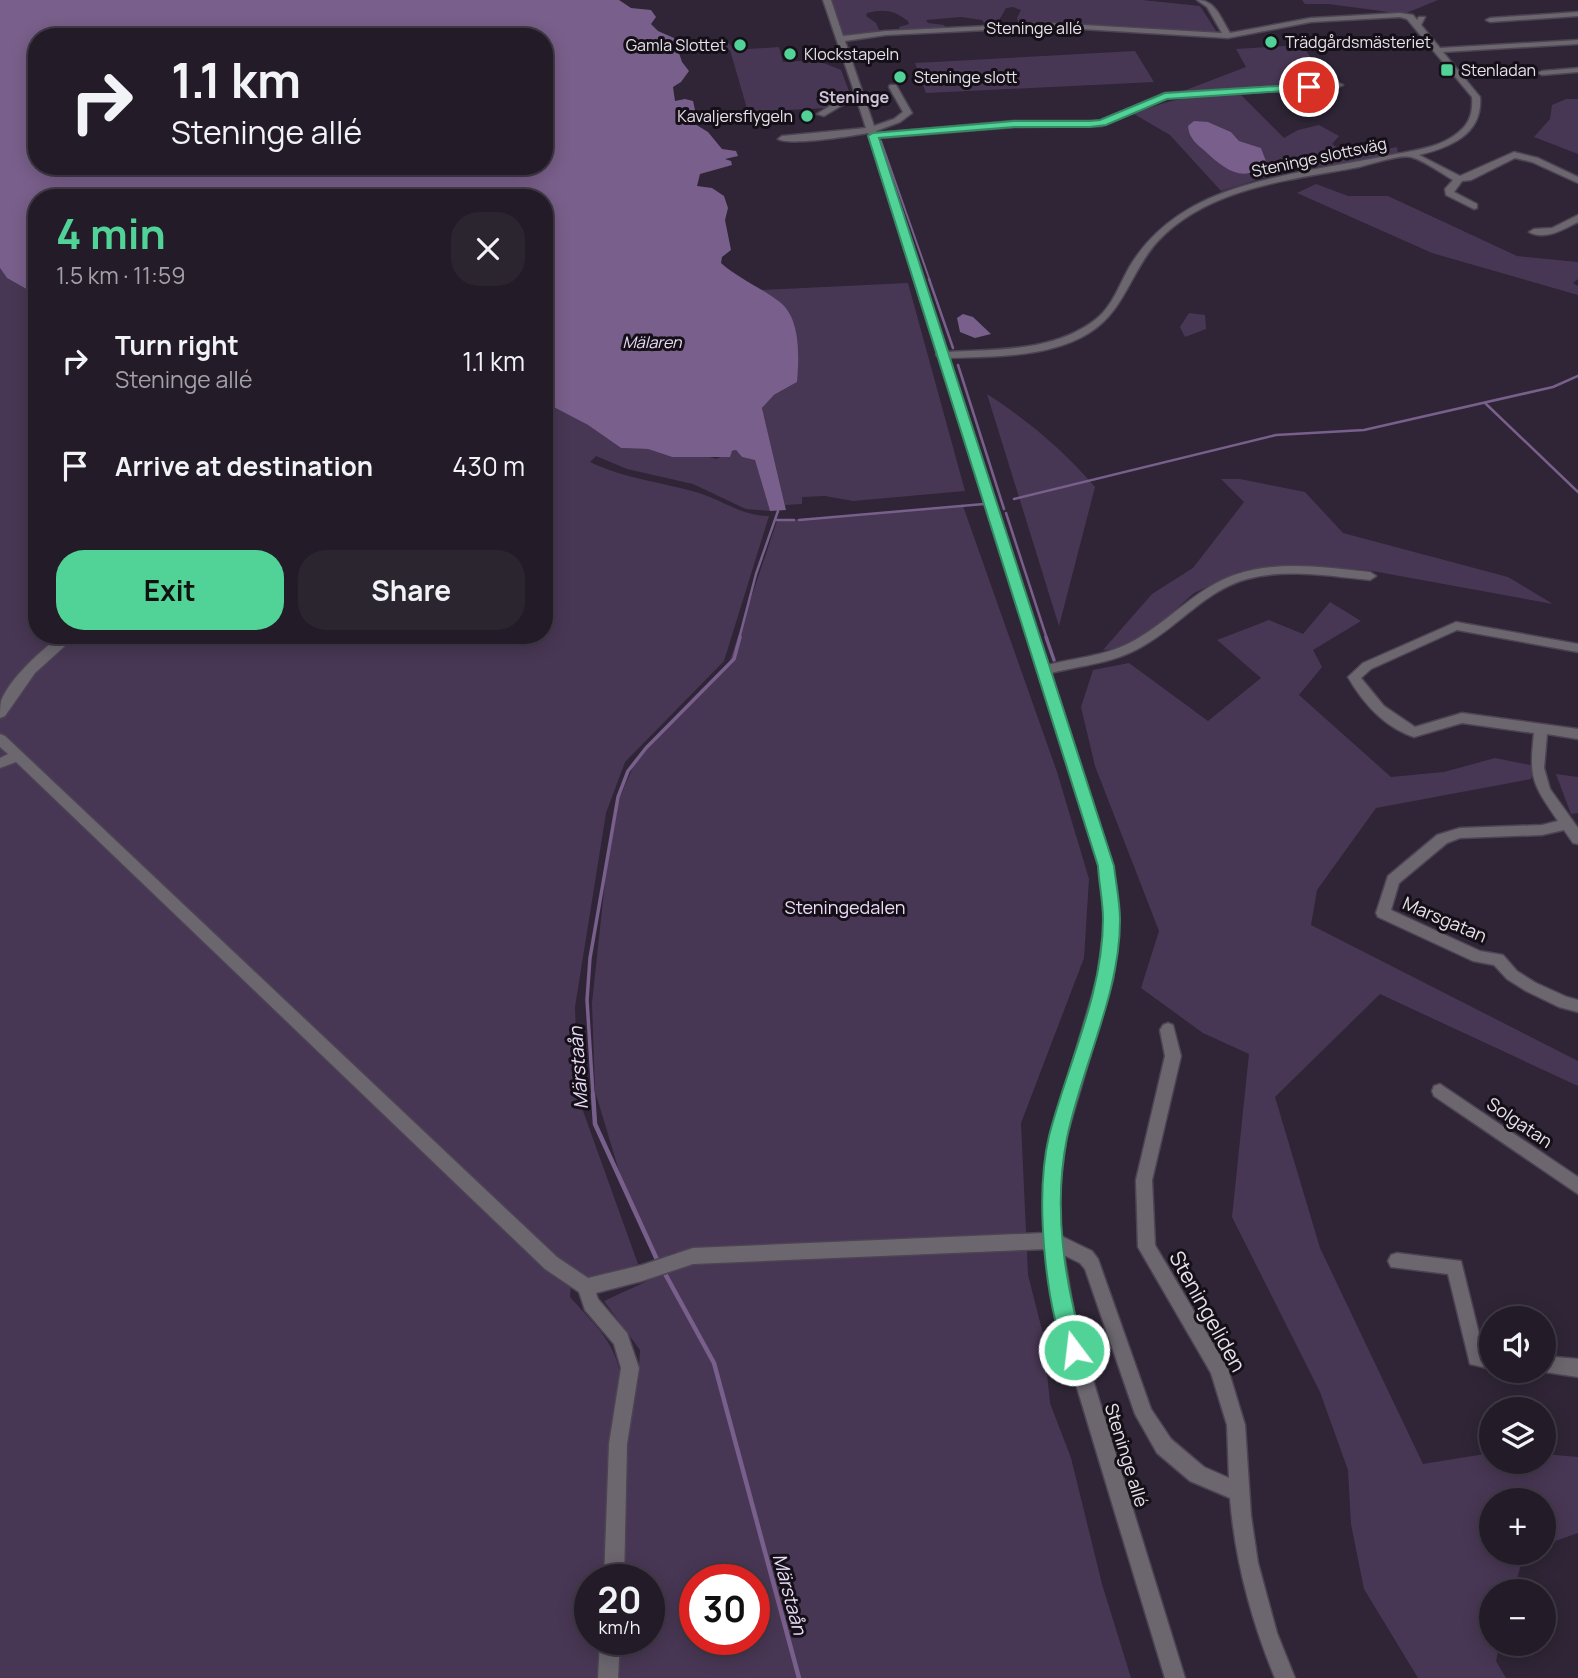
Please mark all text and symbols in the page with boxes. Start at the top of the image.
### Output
street label: Steninge allé [986,17,1082,39]
place label: Trädgårdsmästeriet [1285,31,1431,53]
place label: Gamla Slottet [626,34,726,56]
marker: Trädgårdsmästeriet [1263,34,1279,50]
marker: Gamla Slottet [732,37,748,53]
place label: Klockstapeln [804,43,899,65]
text: 1.1 km [171,46,301,113]
marker: Klockstapeln [782,46,798,62]
icon: right [56,56,147,147]
pin [1279,57,1339,117]
place label: Stenladan [1461,59,1536,81]
marker: Stenladan [1439,62,1455,78]
place label: Steninge slott [914,66,1017,88]
icon: arrive [1290,68,1328,106]
marker: Steninge slott [892,69,908,85]
district label: Steninge [819,86,890,108]
place label: Kavaljersflygeln [677,105,793,127]
marker: Kavaljersflygeln [799,108,815,124]
text: Steninge allé [171,110,362,154]
street label: Steninge slottsväg [1250,132,1388,182]
text: 4 min [56,204,166,262]
button: close [451,212,525,286]
text: 1.5 km · 11:59 [56,259,185,291]
text: Turn right [115,327,239,363]
water label: Mälaren [622,331,682,353]
icon: right [56,342,94,380]
text: 1.1 km [462,343,525,379]
text: Steninge allé [115,363,252,395]
icon: arrive [56,447,94,485]
text: Arrive at destination [115,448,373,484]
text: 430 m [452,448,525,484]
button: Exit [56,550,284,630]
button: Share [298,550,525,630]
street label: Marsgatan [1399,891,1491,947]
park label: Steningedalen [785,895,905,919]
water label: Märstaån [562,1025,594,1110]
street label: Solgatan [1482,1091,1558,1153]
street label: Steningeliden [1163,1246,1253,1376]
map controls [1479,1306,1556,1656]
button: sound [1479,1306,1556,1383]
position arrow [1037,1313,1111,1387]
button: layers [1479,1397,1556,1474]
street label: Steninge allé [1100,1400,1154,1510]
button: + [1479,1488,1556,1565]
water label: Märstaån [767,1551,813,1638]
speed limit sign: 30 [679,1564,770,1655]
text: 20 [598,1576,641,1624]
button: − [1479,1579,1556,1656]
text: km/h [599,1615,640,1639]

